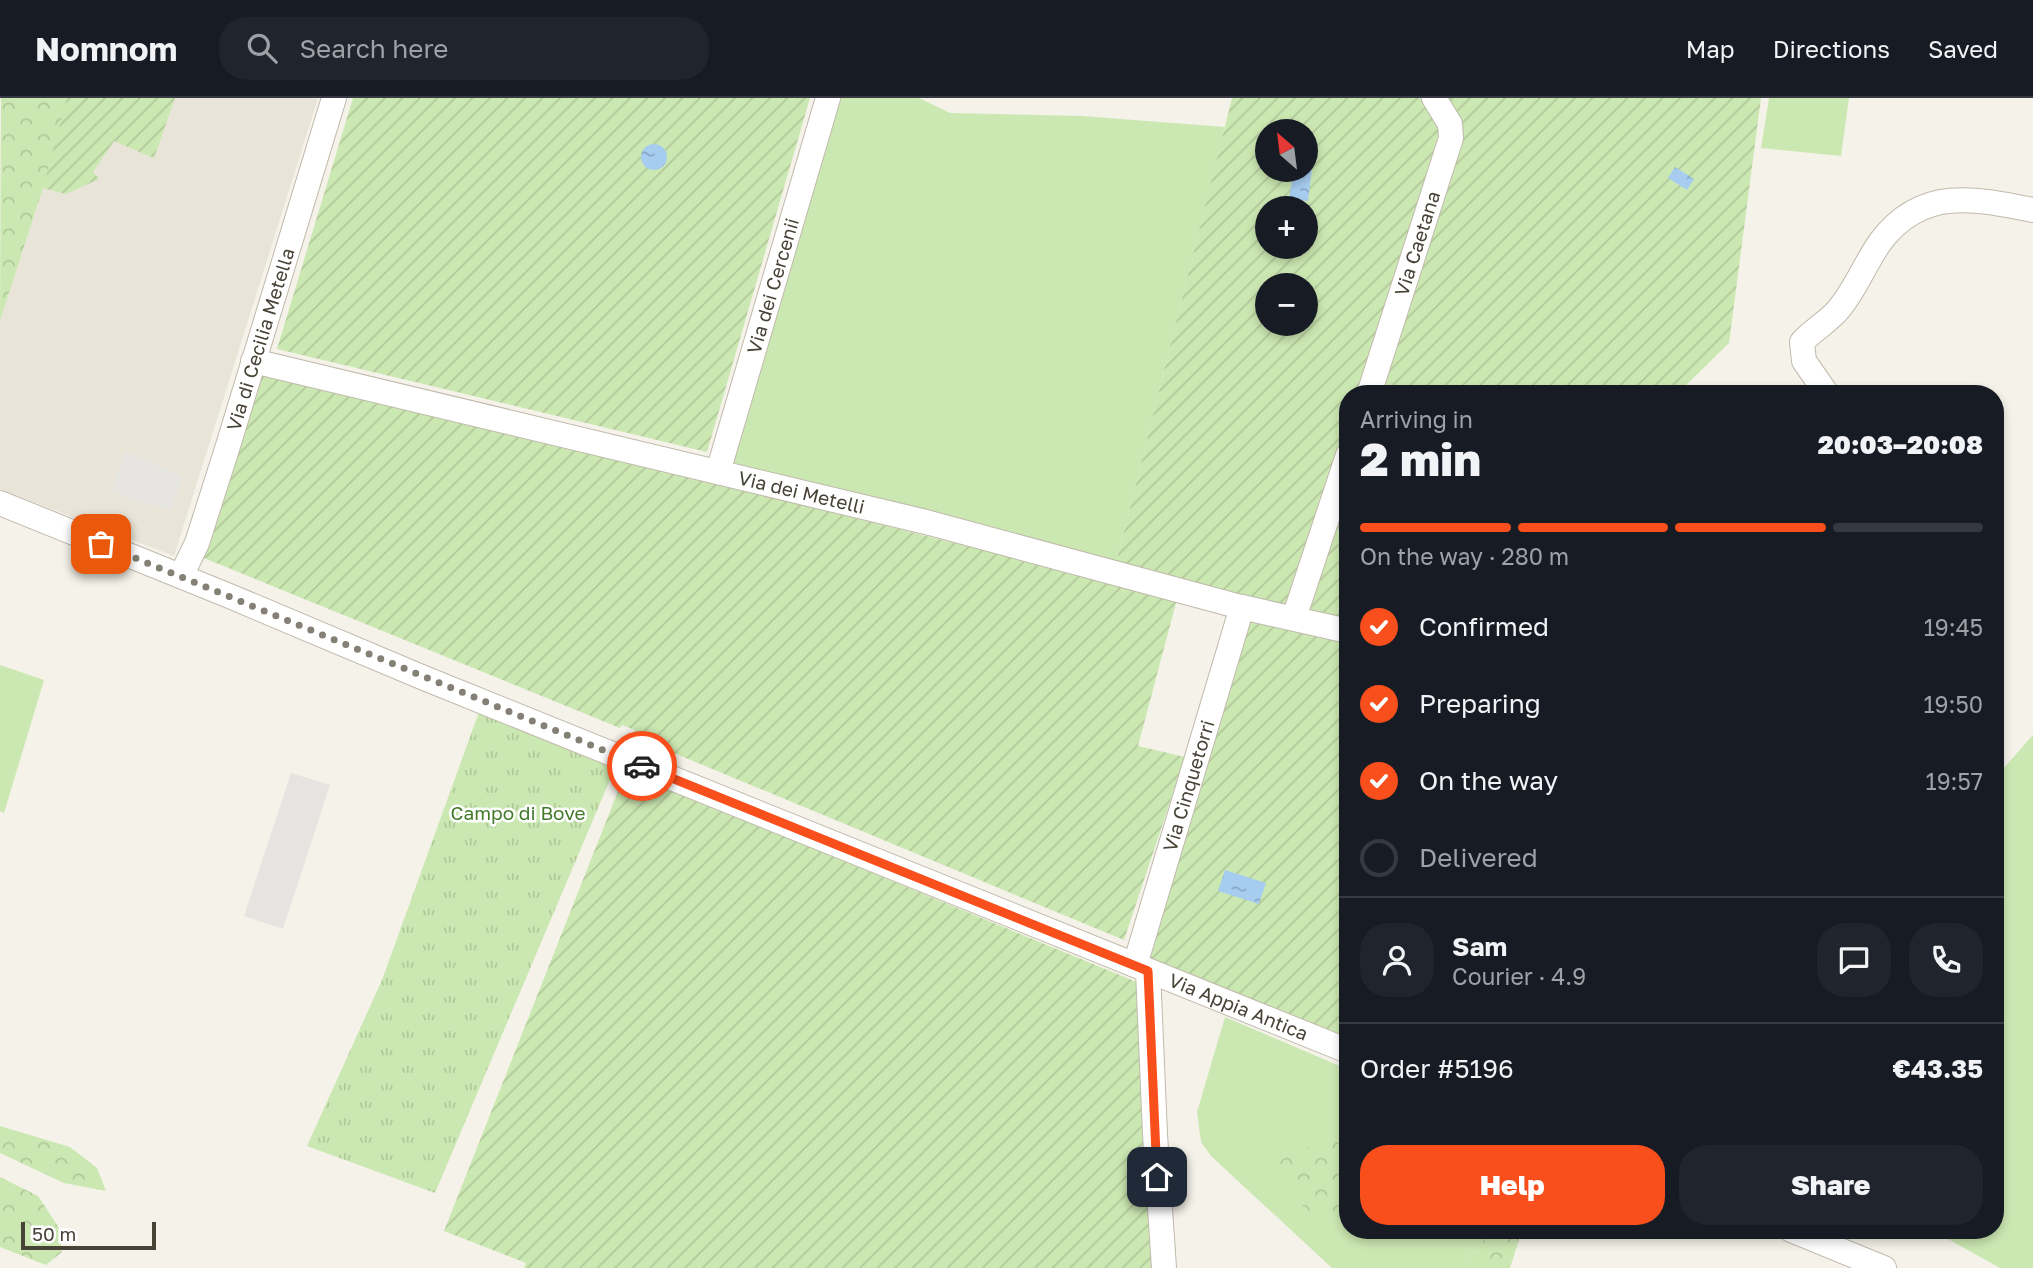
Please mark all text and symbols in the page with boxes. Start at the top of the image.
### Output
search box [219,17,709,80]
text: Nomnom [35,29,177,68]
icon: search [243,29,281,67]
text: Search here [299,33,448,64]
text: Map [1686,34,1735,63]
text: Directions [1773,34,1890,63]
text: Saved [1928,34,1998,63]
north arrow [1255,119,1318,182]
map controls [1255,119,1318,336]
street label: Via Caetana [1389,188,1444,299]
button: + [1255,196,1318,259]
street label: Via dei Cercenii [741,215,803,356]
street label: Via di Cecilia Metella [221,245,299,433]
button: − [1255,273,1318,336]
text: Arriving in [1360,405,1473,433]
text: 20:03–20:08 [1818,429,1983,460]
text: 2 min [1360,431,1481,486]
street label: Via dei Metelli [736,466,867,518]
pin [71,514,131,574]
icon: bag [82,525,120,563]
text: On the way · 280 m [1360,542,1569,570]
icon: check [1360,608,1398,646]
text: Confirmed [1419,611,1549,642]
text: 19:45 [1924,613,1983,641]
icon: check [1360,685,1398,723]
text: Preparing [1419,688,1541,719]
text: 19:50 [1923,690,1983,718]
street label: Via Cinquetorri [1158,717,1219,854]
courier [607,731,677,801]
icon: car [623,747,661,785]
icon: check [1360,762,1398,800]
text: On the way [1419,765,1558,796]
text: 19:57 [1926,767,1983,795]
park label: Campo di Bove [451,801,585,824]
text: Delivered [1419,842,1538,873]
button: person [1360,923,1434,997]
button: chat [1817,923,1891,997]
button: phone [1909,923,1983,997]
text: Sam [1452,931,1507,962]
text: Courier · 4.9 [1452,962,1586,990]
street label: Via Appia Antica [1166,968,1312,1045]
text: Order #5196 [1360,1053,1514,1084]
text: €43.35 [1893,1053,1983,1084]
button: Help [1360,1145,1665,1225]
button: Share [1679,1145,1983,1225]
pin [1127,1147,1187,1207]
icon: home [1138,1158,1176,1196]
scale bar [21,1219,156,1251]
text: 50 m [32,1222,76,1245]

